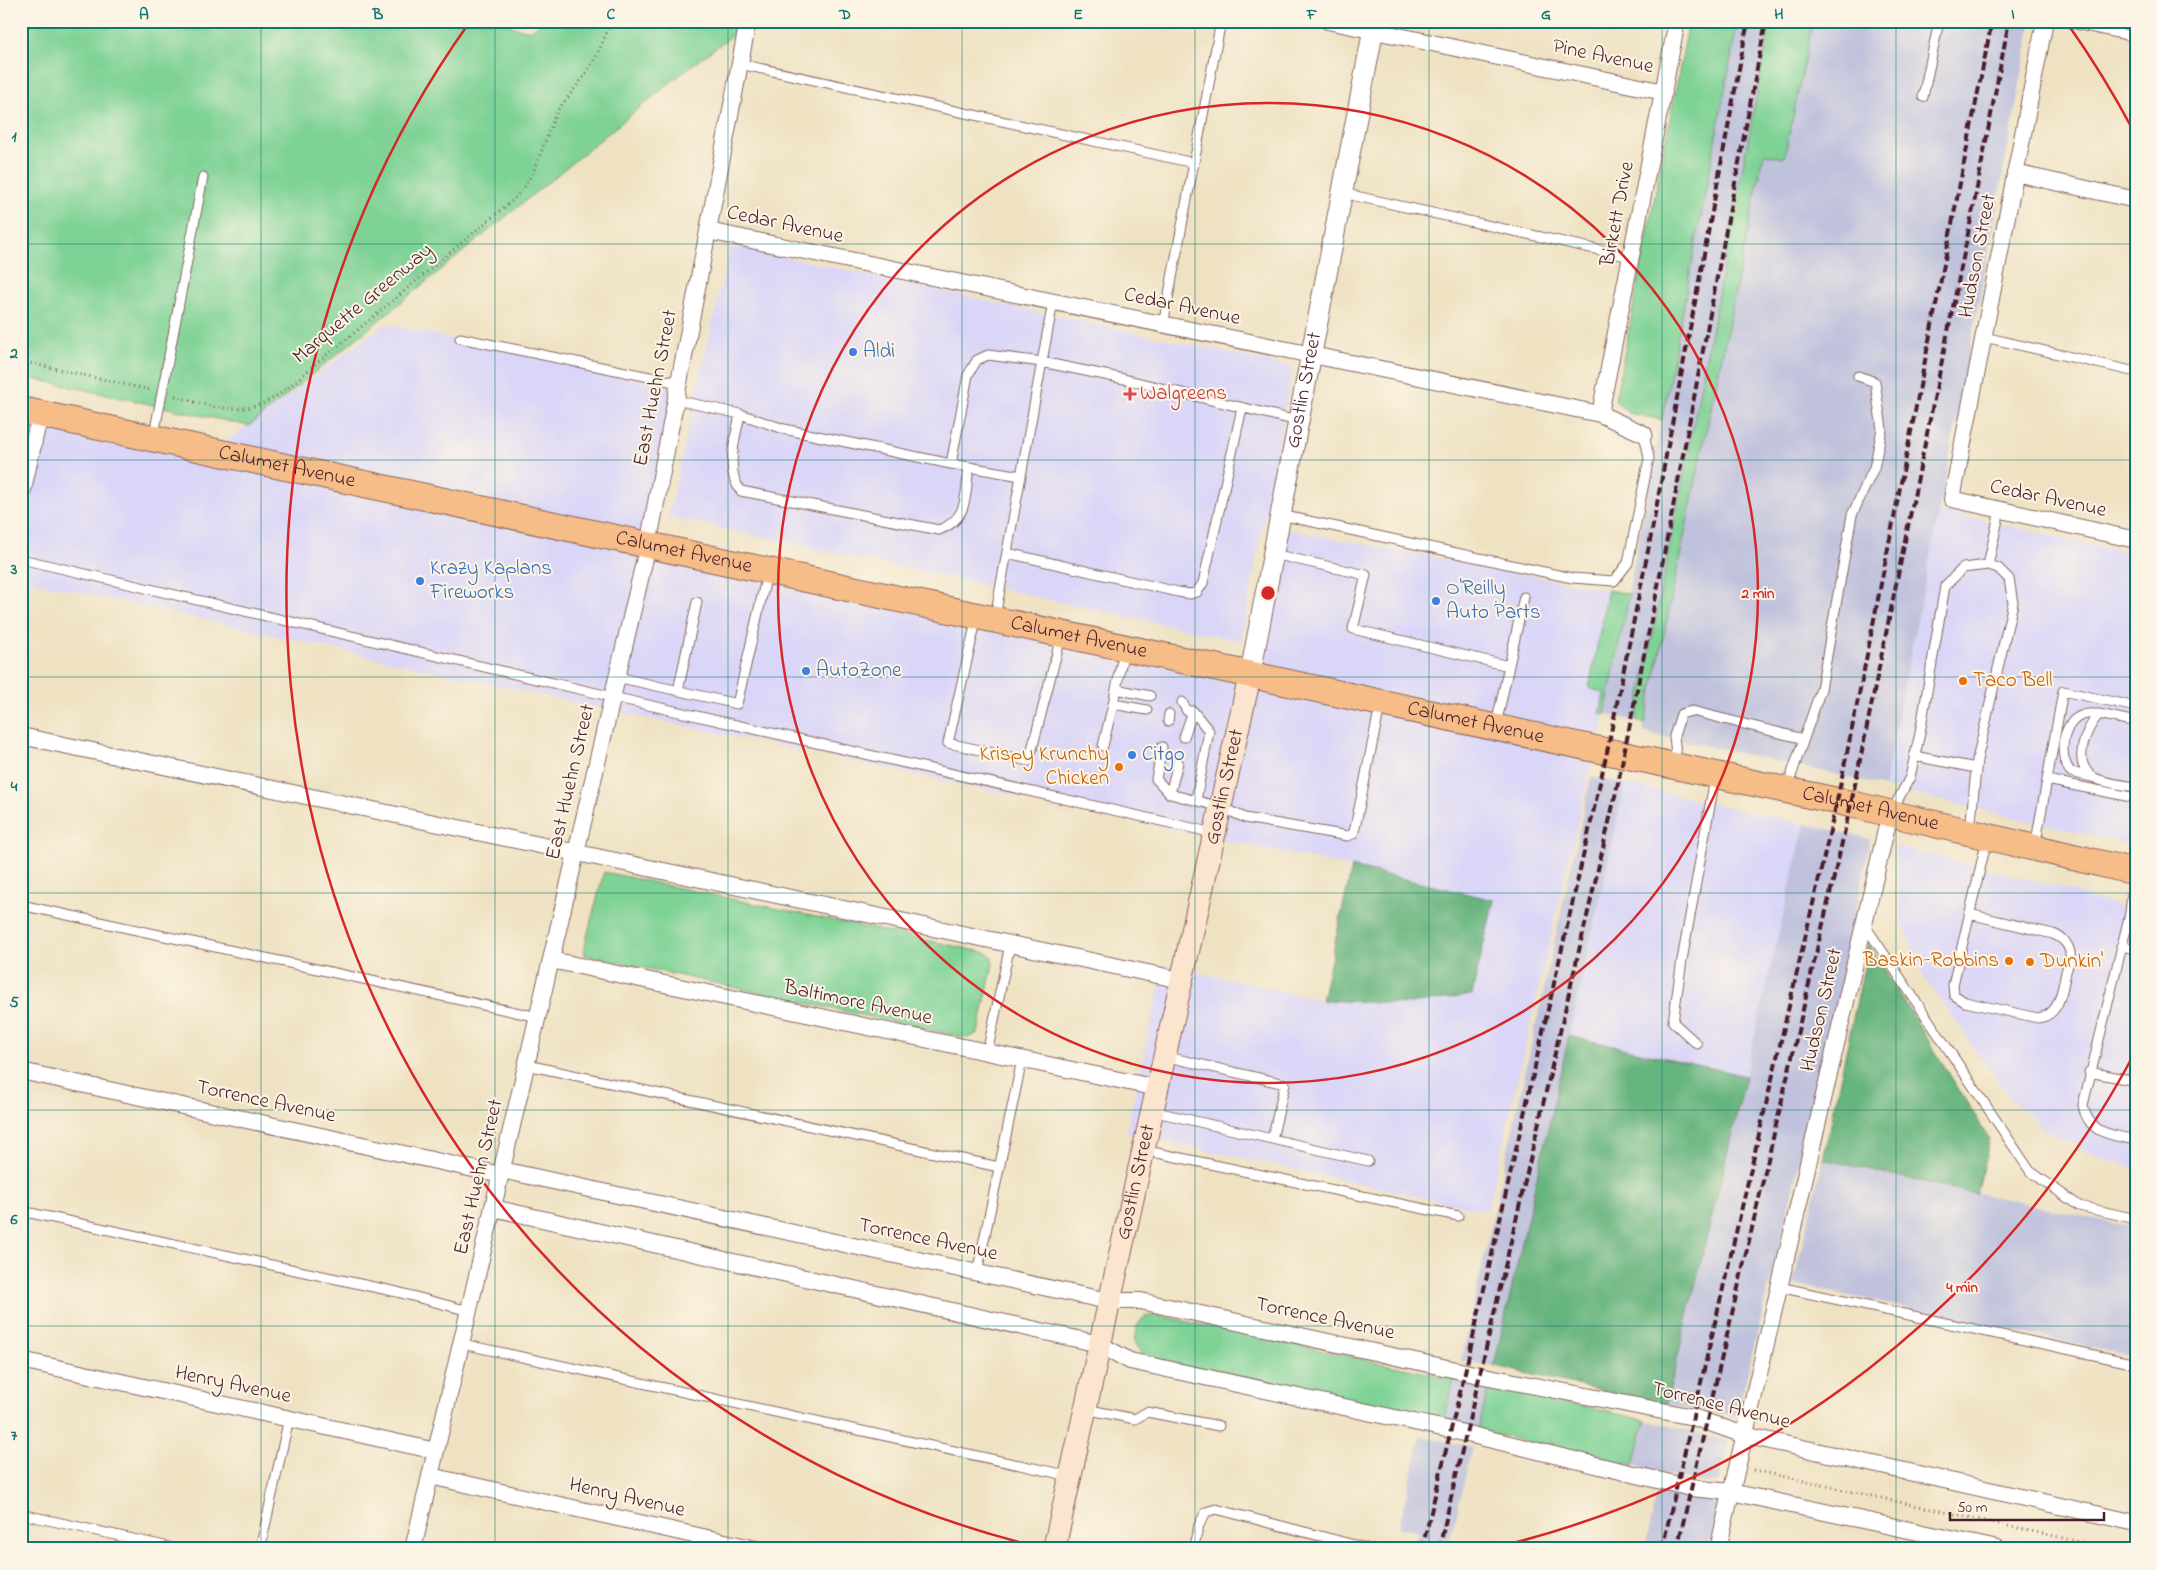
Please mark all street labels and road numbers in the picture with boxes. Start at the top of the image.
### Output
street label: Pine Avenue [1550,32,1657,82]
street label: Birkett Drive [1593,158,1643,270]
street label: Hudson Street [1951,191,2005,321]
street label: Cedar Avenue [724,198,847,252]
street label: Marquette Greenway [286,236,441,373]
street label: Cedar Avenue [1121,280,1244,334]
street label: East Huehn Street [626,307,686,469]
street label: Gostlin Street [1279,330,1330,451]
street label: Calumet Avenue [216,438,359,497]
street label: Cedar Avenue [1987,472,2110,526]
street label: Calumet Avenue [613,523,756,582]
street label: Calumet Avenue [1008,608,1151,667]
street label: Calumet Avenue [1404,694,1547,753]
street label: East Huehn Street [538,701,604,863]
street label: Gostlin Street [1197,726,1252,848]
street label: Calumet Avenue [1799,779,1942,840]
street label: Hudson Street [1793,945,1851,1075]
street label: Baltimore Avenue [780,972,936,1033]
street label: Torrence Avenue [194,1073,339,1132]
street label: East Huehn Street [446,1096,512,1258]
street label: Gostlin Street [1109,1121,1164,1243]
street label: Torrence Avenue [856,1211,1001,1270]
street label: Torrence Avenue [1253,1290,1398,1349]
street label: Henry Avenue [172,1358,295,1414]
street label: Torrence Avenue [1649,1374,1794,1438]
street label: Henry Avenue [566,1470,689,1528]

